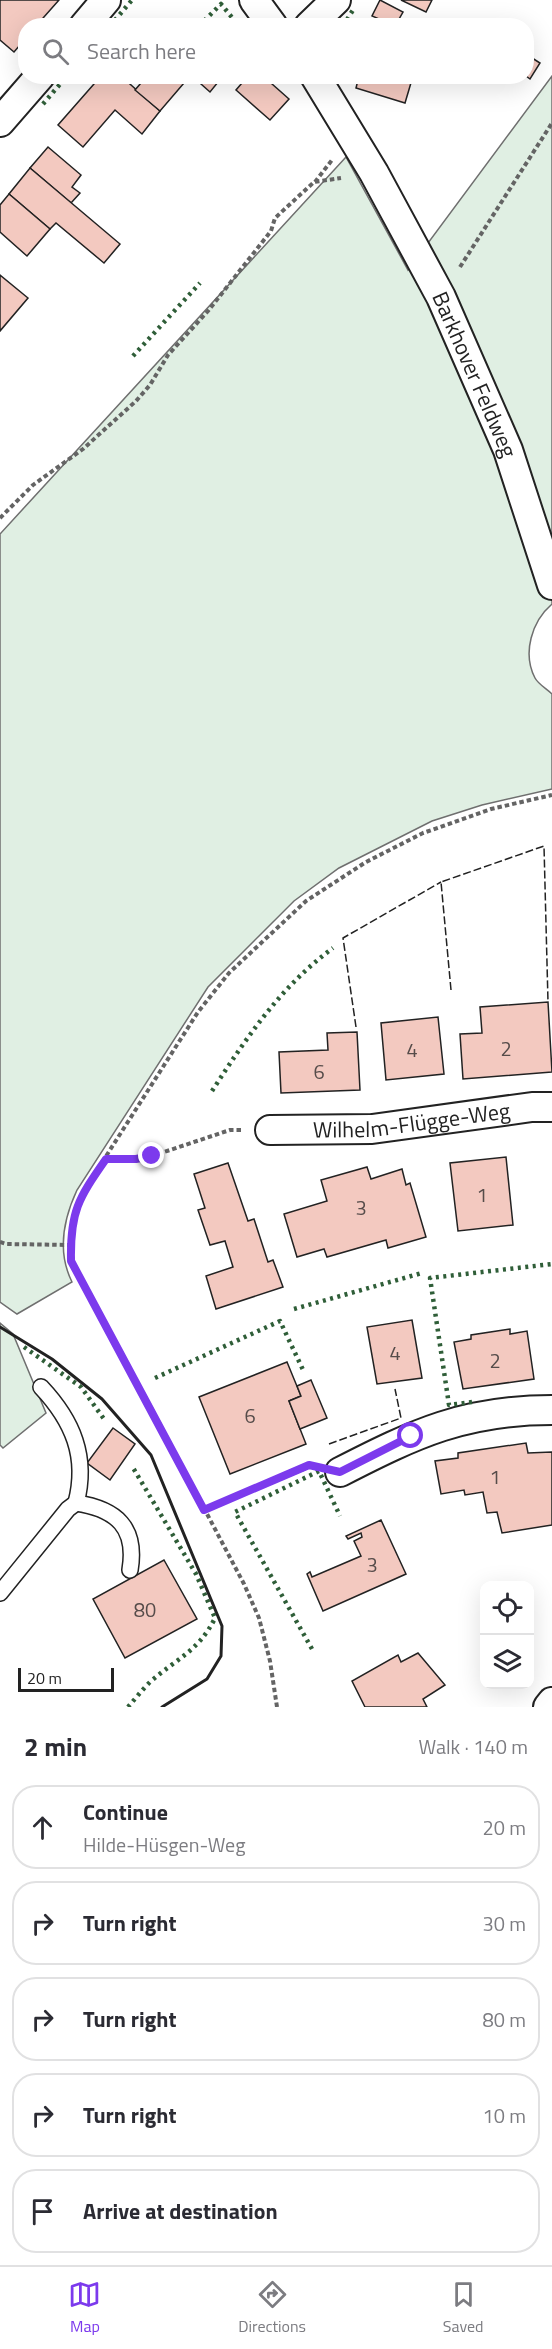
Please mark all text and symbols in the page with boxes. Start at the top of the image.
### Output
search box [18,18,534,84]
text: Search here [87,34,196,68]
icon: search [39,35,72,68]
street label: Barkhover Feldweg [424,286,526,462]
house number: 2 [500,1033,512,1064]
house number: 4 [406,1034,418,1065]
house number: 6 [313,1056,325,1087]
street label: Wilhelm-Flügge-Weg [313,1093,512,1147]
route end [138,1142,164,1168]
house number: 1 [476,1179,488,1210]
house number: 3 [355,1192,367,1223]
house number: 4 [389,1337,401,1368]
house number: 2 [489,1345,501,1376]
house number: 6 [244,1400,256,1431]
route start [397,1422,423,1448]
house number: 1 [489,1461,501,1492]
house number: 3 [366,1549,378,1580]
map controls [480,1581,534,1689]
button: locate [480,1581,534,1635]
house number: 80 [134,1594,156,1625]
button: layers [480,1635,534,1689]
scale bar [18,1665,114,1692]
text: 20 m [27,1666,62,1690]
text: 2 min [24,1727,87,1766]
text: Walk · 140 m [419,1731,528,1762]
text: Continue [83,1795,168,1829]
icon: ahead [26,1811,59,1844]
text: 20 m [482,1812,526,1843]
text: Hilde-Hüsgen-Weg [83,1829,245,1860]
text: Turn right [83,1906,177,1940]
icon: right [26,1907,59,1940]
text: 30 m [482,1908,526,1939]
text: Turn right [83,2002,177,2036]
icon: right [26,2003,59,2036]
text: 80 m [482,2004,526,2035]
text: Turn right [83,2098,177,2132]
icon: right [26,2099,59,2132]
text: 10 m [482,2100,526,2131]
text: Arrive at destination [83,2194,278,2228]
icon: arrive [26,2195,59,2228]
tab: Map [68,2278,101,2338]
tab: Directions [238,2278,306,2338]
tab: Saved [443,2278,484,2338]

